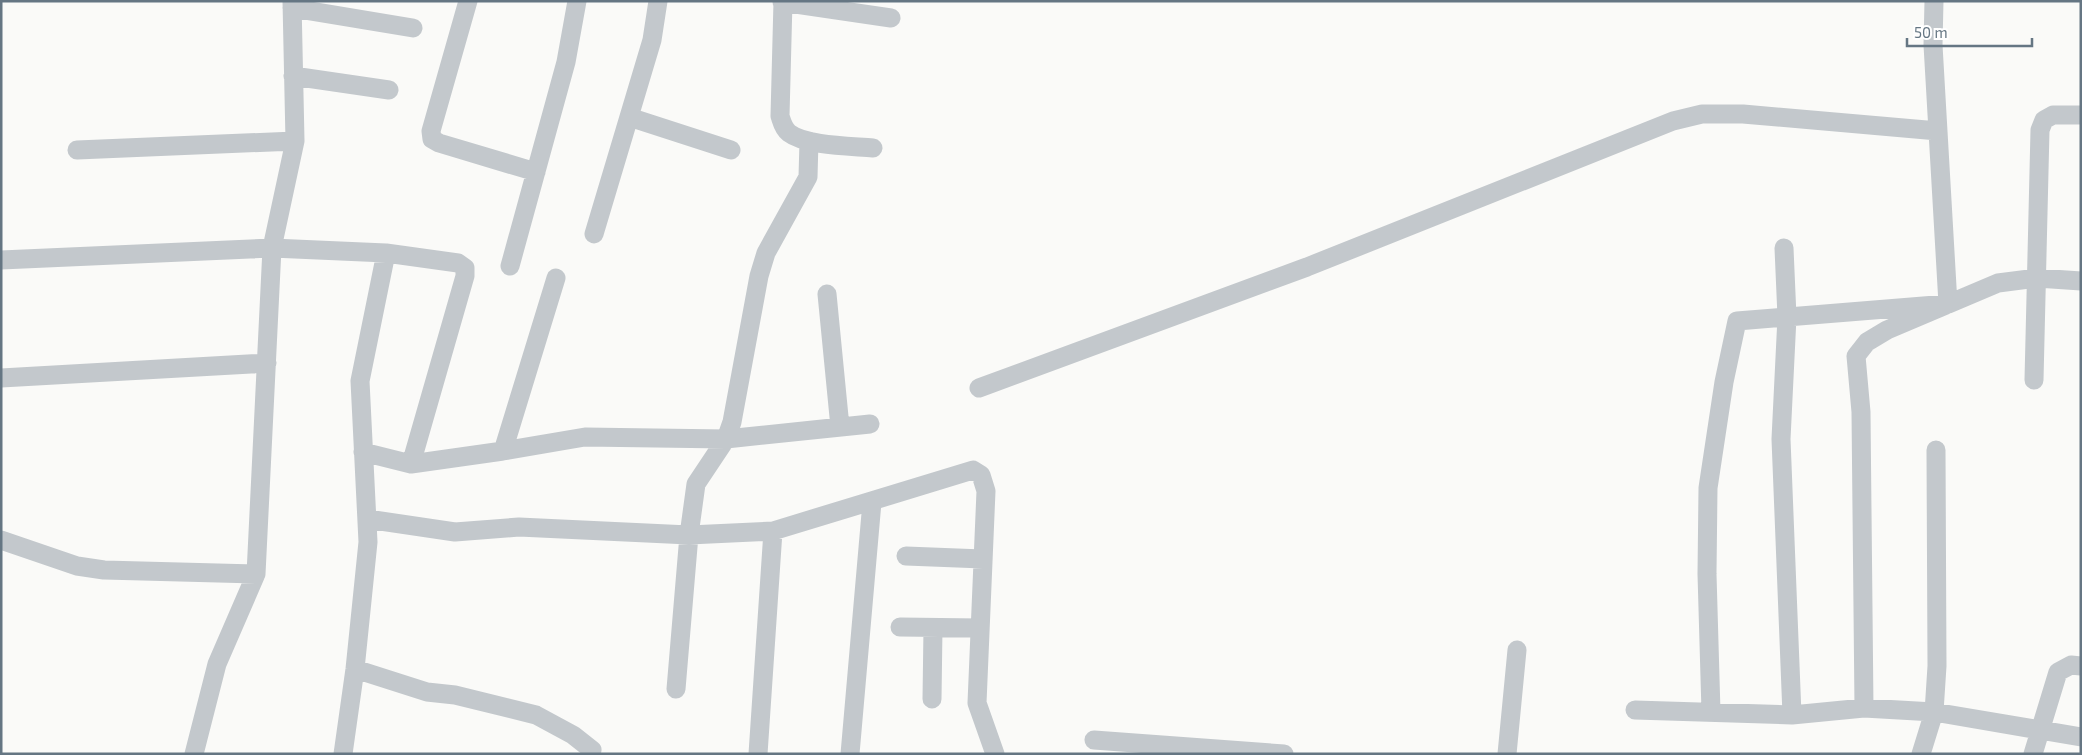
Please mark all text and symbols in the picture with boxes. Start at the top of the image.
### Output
scale bar [1907,15,2032,47]
text: 50 m [1914,23,1948,41]

